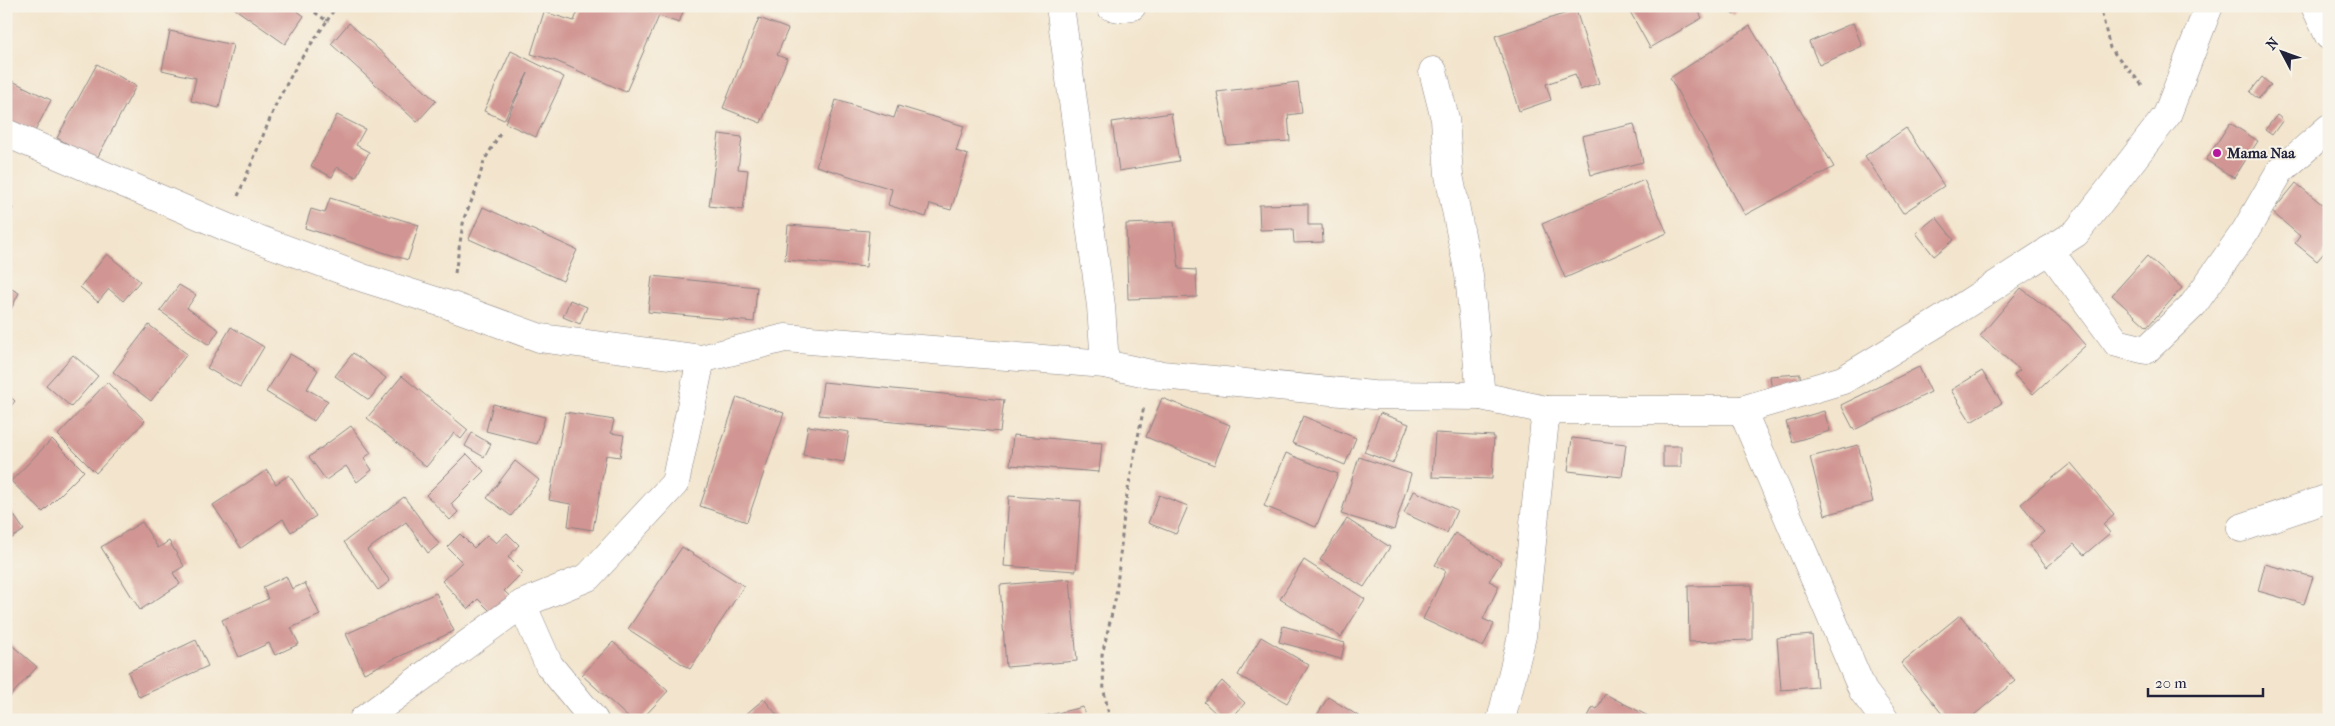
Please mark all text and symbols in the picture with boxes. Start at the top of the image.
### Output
north arrow [2258,28,2308,78]
text: N [2263,34,2283,53]
place label: Mama Naa [2226,144,2296,162]
marker: Mama Naa [2211,147,2223,159]
scale bar [2148,666,2262,698]
text: 20 m [2155,674,2187,692]

